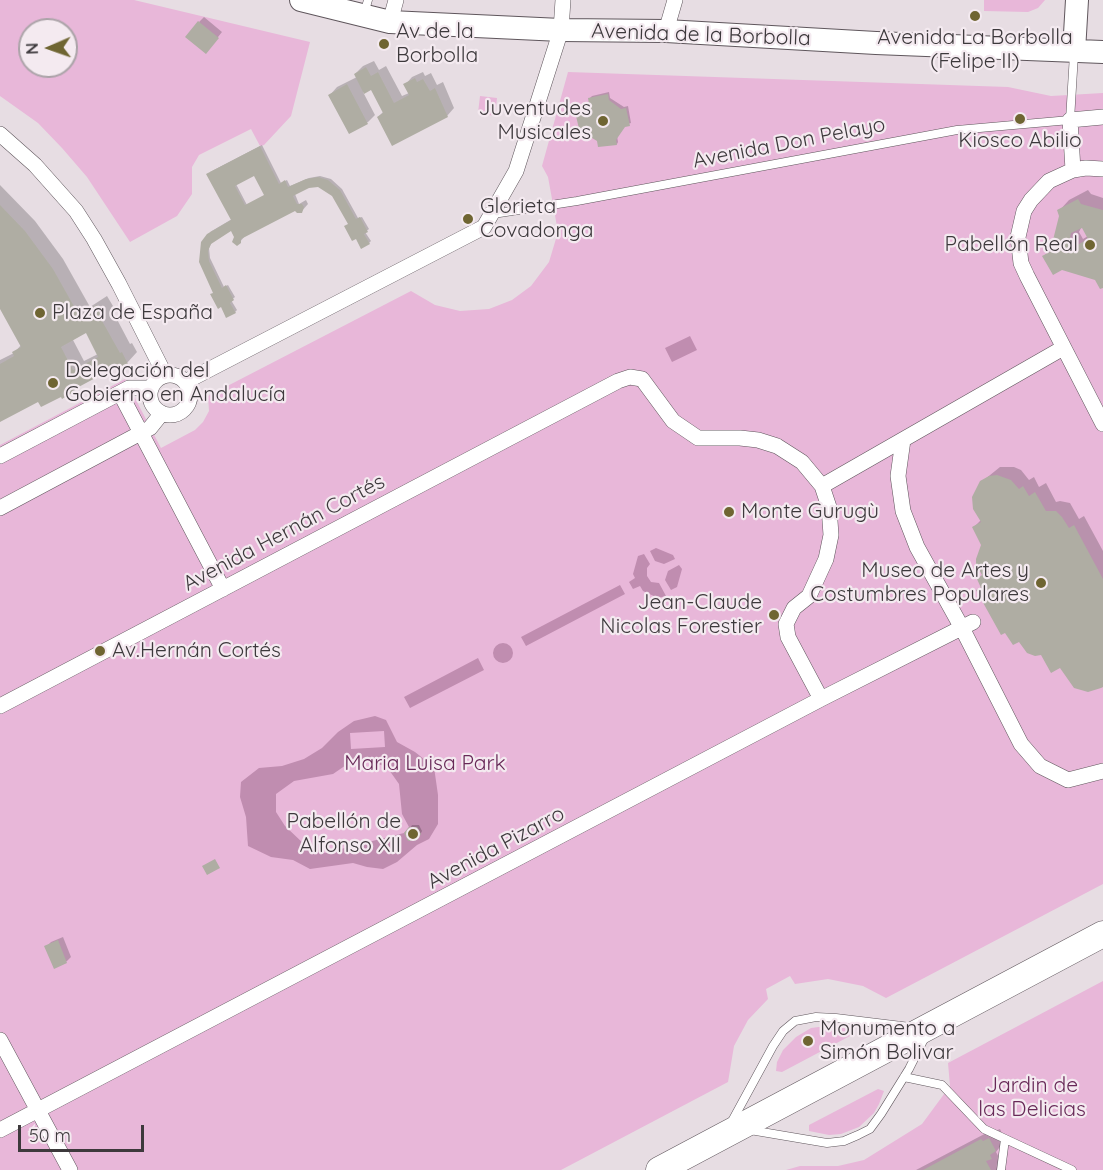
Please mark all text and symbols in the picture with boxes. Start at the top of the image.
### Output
marker: Avenida La Borbolla (Felipe II) [968,9,982,23]
north arrow [18,18,78,78]
place label: Av de la Borbolla [396,19,478,69]
street label: Avenida de la Borbolla [591,19,811,51]
place label: Avenida La Borbolla (Felipe II) [877,25,1073,75]
marker: Av de la Borbolla [377,37,391,51]
text: N [22,42,42,55]
place label: Juventudes Musicales [479,96,591,146]
street label: Avenida Don Pelayo [691,112,887,174]
marker: Kiosco Abilio [1013,112,1027,126]
marker: Juventudes Musicales [596,114,610,128]
place label: Kiosco Abilio [958,128,1082,154]
place label: Glorieta Covadonga [480,194,593,244]
marker: Glorieta Covadonga [461,212,475,226]
place label: Pabellón Real [945,232,1078,258]
marker: Pabellón Real [1083,238,1097,252]
place label: Plaza de España [52,300,213,326]
marker: Plaza de España [33,306,47,320]
place label: Delegación del Gobierno en Andalucía [65,358,286,408]
marker: Delegación del Gobierno en Andalucía [46,376,60,390]
street label: Avenida Hernán Cortés [179,469,389,597]
place label: Monte Gurugù [741,499,879,525]
marker: Monte Gurugù [722,505,736,519]
place label: Museo de Artes y Costumbres Populares [810,558,1029,608]
marker: Museo de Artes y Costumbres Populares [1034,576,1048,590]
place label: Jean-Claude Nicolas Forestier [600,590,762,640]
marker: Jean-Claude Nicolas Forestier [767,608,781,622]
place label: Av.Hernán Cortés [112,638,281,664]
marker: Av.Hernán Cortés [93,644,107,658]
park label: Maria Luisa Park [344,751,506,777]
street label: Avenida Pizarro [423,801,569,895]
place label: Pabellón de Alfonso XII [286,809,401,859]
marker: Pabellón de Alfonso XII [406,827,420,841]
place label: Monumento a Simón Bolivar [820,1016,955,1066]
marker: Monumento a Simón Bolivar [801,1034,815,1048]
park label: Jardin de las Delicias [978,1073,1086,1123]
scale bar [21,1113,147,1151]
text: 50 m [29,1124,71,1147]

